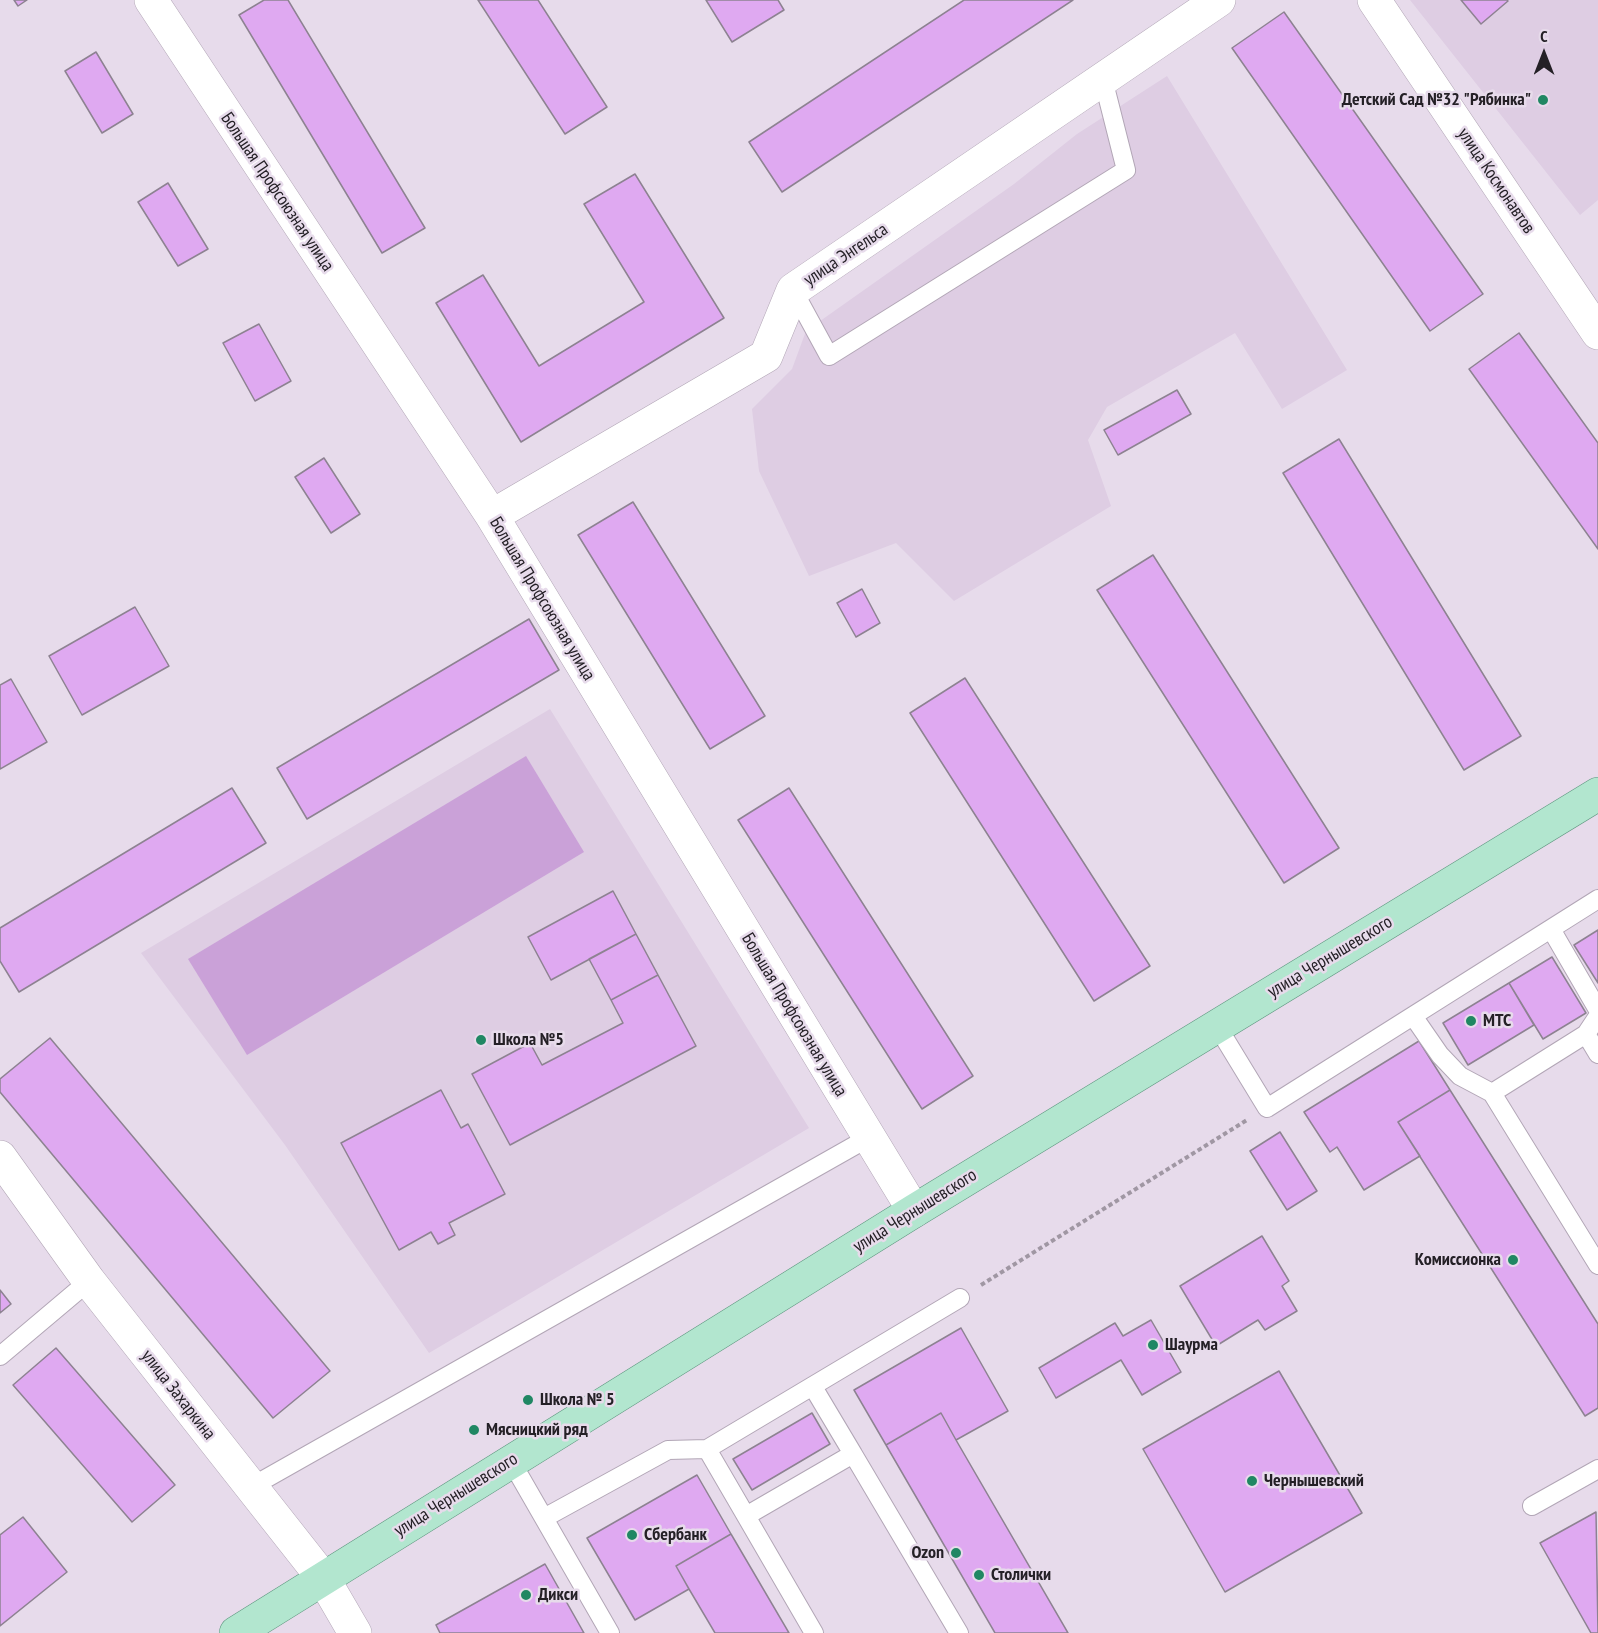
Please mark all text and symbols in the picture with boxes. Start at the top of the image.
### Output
north arrow [1514,24,1574,84]
text: С [1540,26,1548,46]
place label: Детский Сад №32 "Рябинка" [1342,89,1531,111]
marker: Детский Сад №32 "Рябинка" [1536,93,1550,107]
street label: Большая Профсоюзная улица [216,108,338,276]
street label: улица Космонавтов [1453,124,1539,238]
street label: улица Энгельса [800,219,892,291]
street label: Большая Профсоюзная улица [485,513,599,685]
street label: улица Чернышевского [1264,911,1396,1003]
street label: Большая Профсоюзная улица [737,929,851,1101]
place label: МТС [1483,1010,1511,1032]
marker: МТС [1464,1014,1478,1028]
place label: Школа №5 [493,1029,564,1051]
marker: Школа №5 [474,1033,488,1047]
street label: улица Чернышевского [849,1164,981,1258]
place label: Комиссионка [1415,1249,1501,1271]
marker: Комиссионка [1506,1253,1520,1267]
place label: Шаурма [1165,1334,1218,1356]
marker: Шаурма [1146,1338,1160,1352]
street label: улица Захаркина [136,1346,220,1444]
place label: Школа № 5 [540,1389,615,1411]
marker: Школа № 5 [521,1393,535,1407]
place label: Мясницкий ряд [486,1419,588,1441]
marker: Мясницкий ряд [467,1423,481,1437]
street label: улица Чернышевского [390,1448,522,1542]
place label: Чернышевский [1264,1470,1364,1492]
marker: Чернышевский [1245,1474,1259,1488]
place label: Сбербанк [644,1524,707,1546]
marker: Сбербанк [625,1528,639,1542]
place label: Ozon [911,1542,944,1564]
marker: Ozon [949,1546,963,1560]
place label: Столички [991,1564,1051,1586]
marker: Столички [972,1568,986,1582]
place label: Дикси [538,1584,578,1606]
marker: Дикси [519,1588,533,1602]

